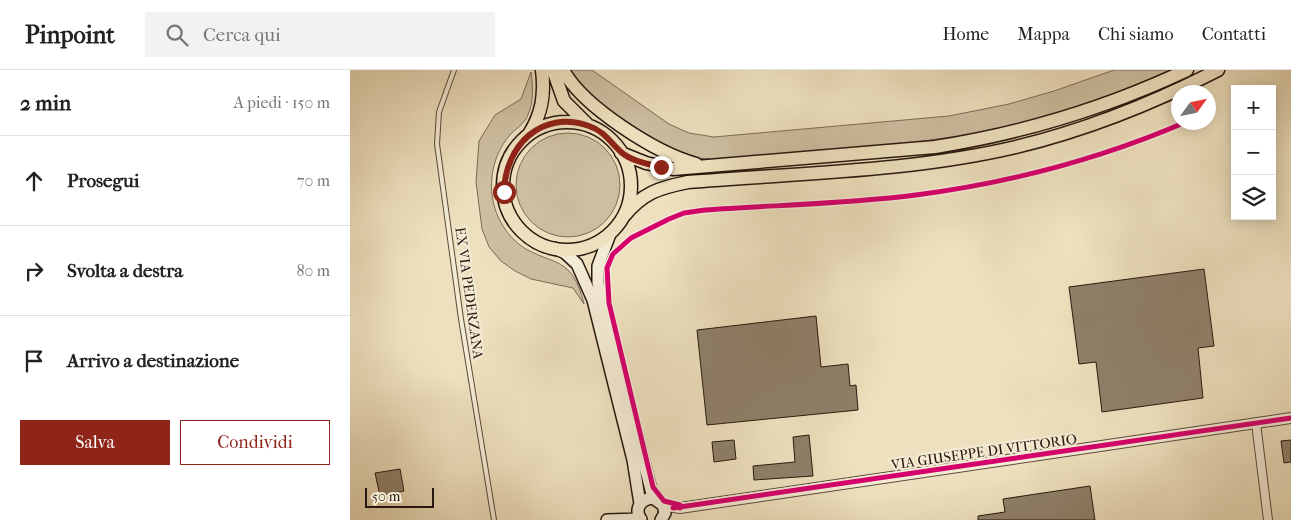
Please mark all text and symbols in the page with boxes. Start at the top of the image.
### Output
search box [145,12,495,57]
text: Pinpoint [25,21,115,49]
icon: search [163,21,191,49]
text: Cerca qui [203,24,281,46]
text: Home [942,24,989,45]
text: Mappa [1017,24,1070,45]
text: Chi siamo [1098,24,1174,45]
text: Contatti [1202,24,1266,45]
north arrow [1171,85,1216,130]
map controls [1231,85,1276,220]
button: + [1231,85,1276,130]
text: 2 min [20,91,71,115]
text: A piedi · 150 m [233,93,330,112]
button: − [1231,130,1276,175]
route end [650,156,673,179]
icon: ahead [20,167,48,195]
text: Prosegui [67,170,139,192]
text: 70 m [297,171,330,190]
button: layers [1231,175,1276,220]
route start [493,181,516,204]
street label: EX VIA PEDERZANA [451,226,487,361]
icon: right [20,257,48,285]
text: Svolta a destra [67,260,183,282]
text: 80 m [296,261,330,280]
icon: arrive [20,347,48,375]
text: Arrivo a destinazione [67,350,239,372]
button: Salva [20,420,170,465]
button: Condividi [180,420,330,465]
street label: VIA GIUSEPPE DI VITTORIO [889,431,1078,474]
scale bar [365,485,434,508]
text: 50 m [372,488,400,505]

